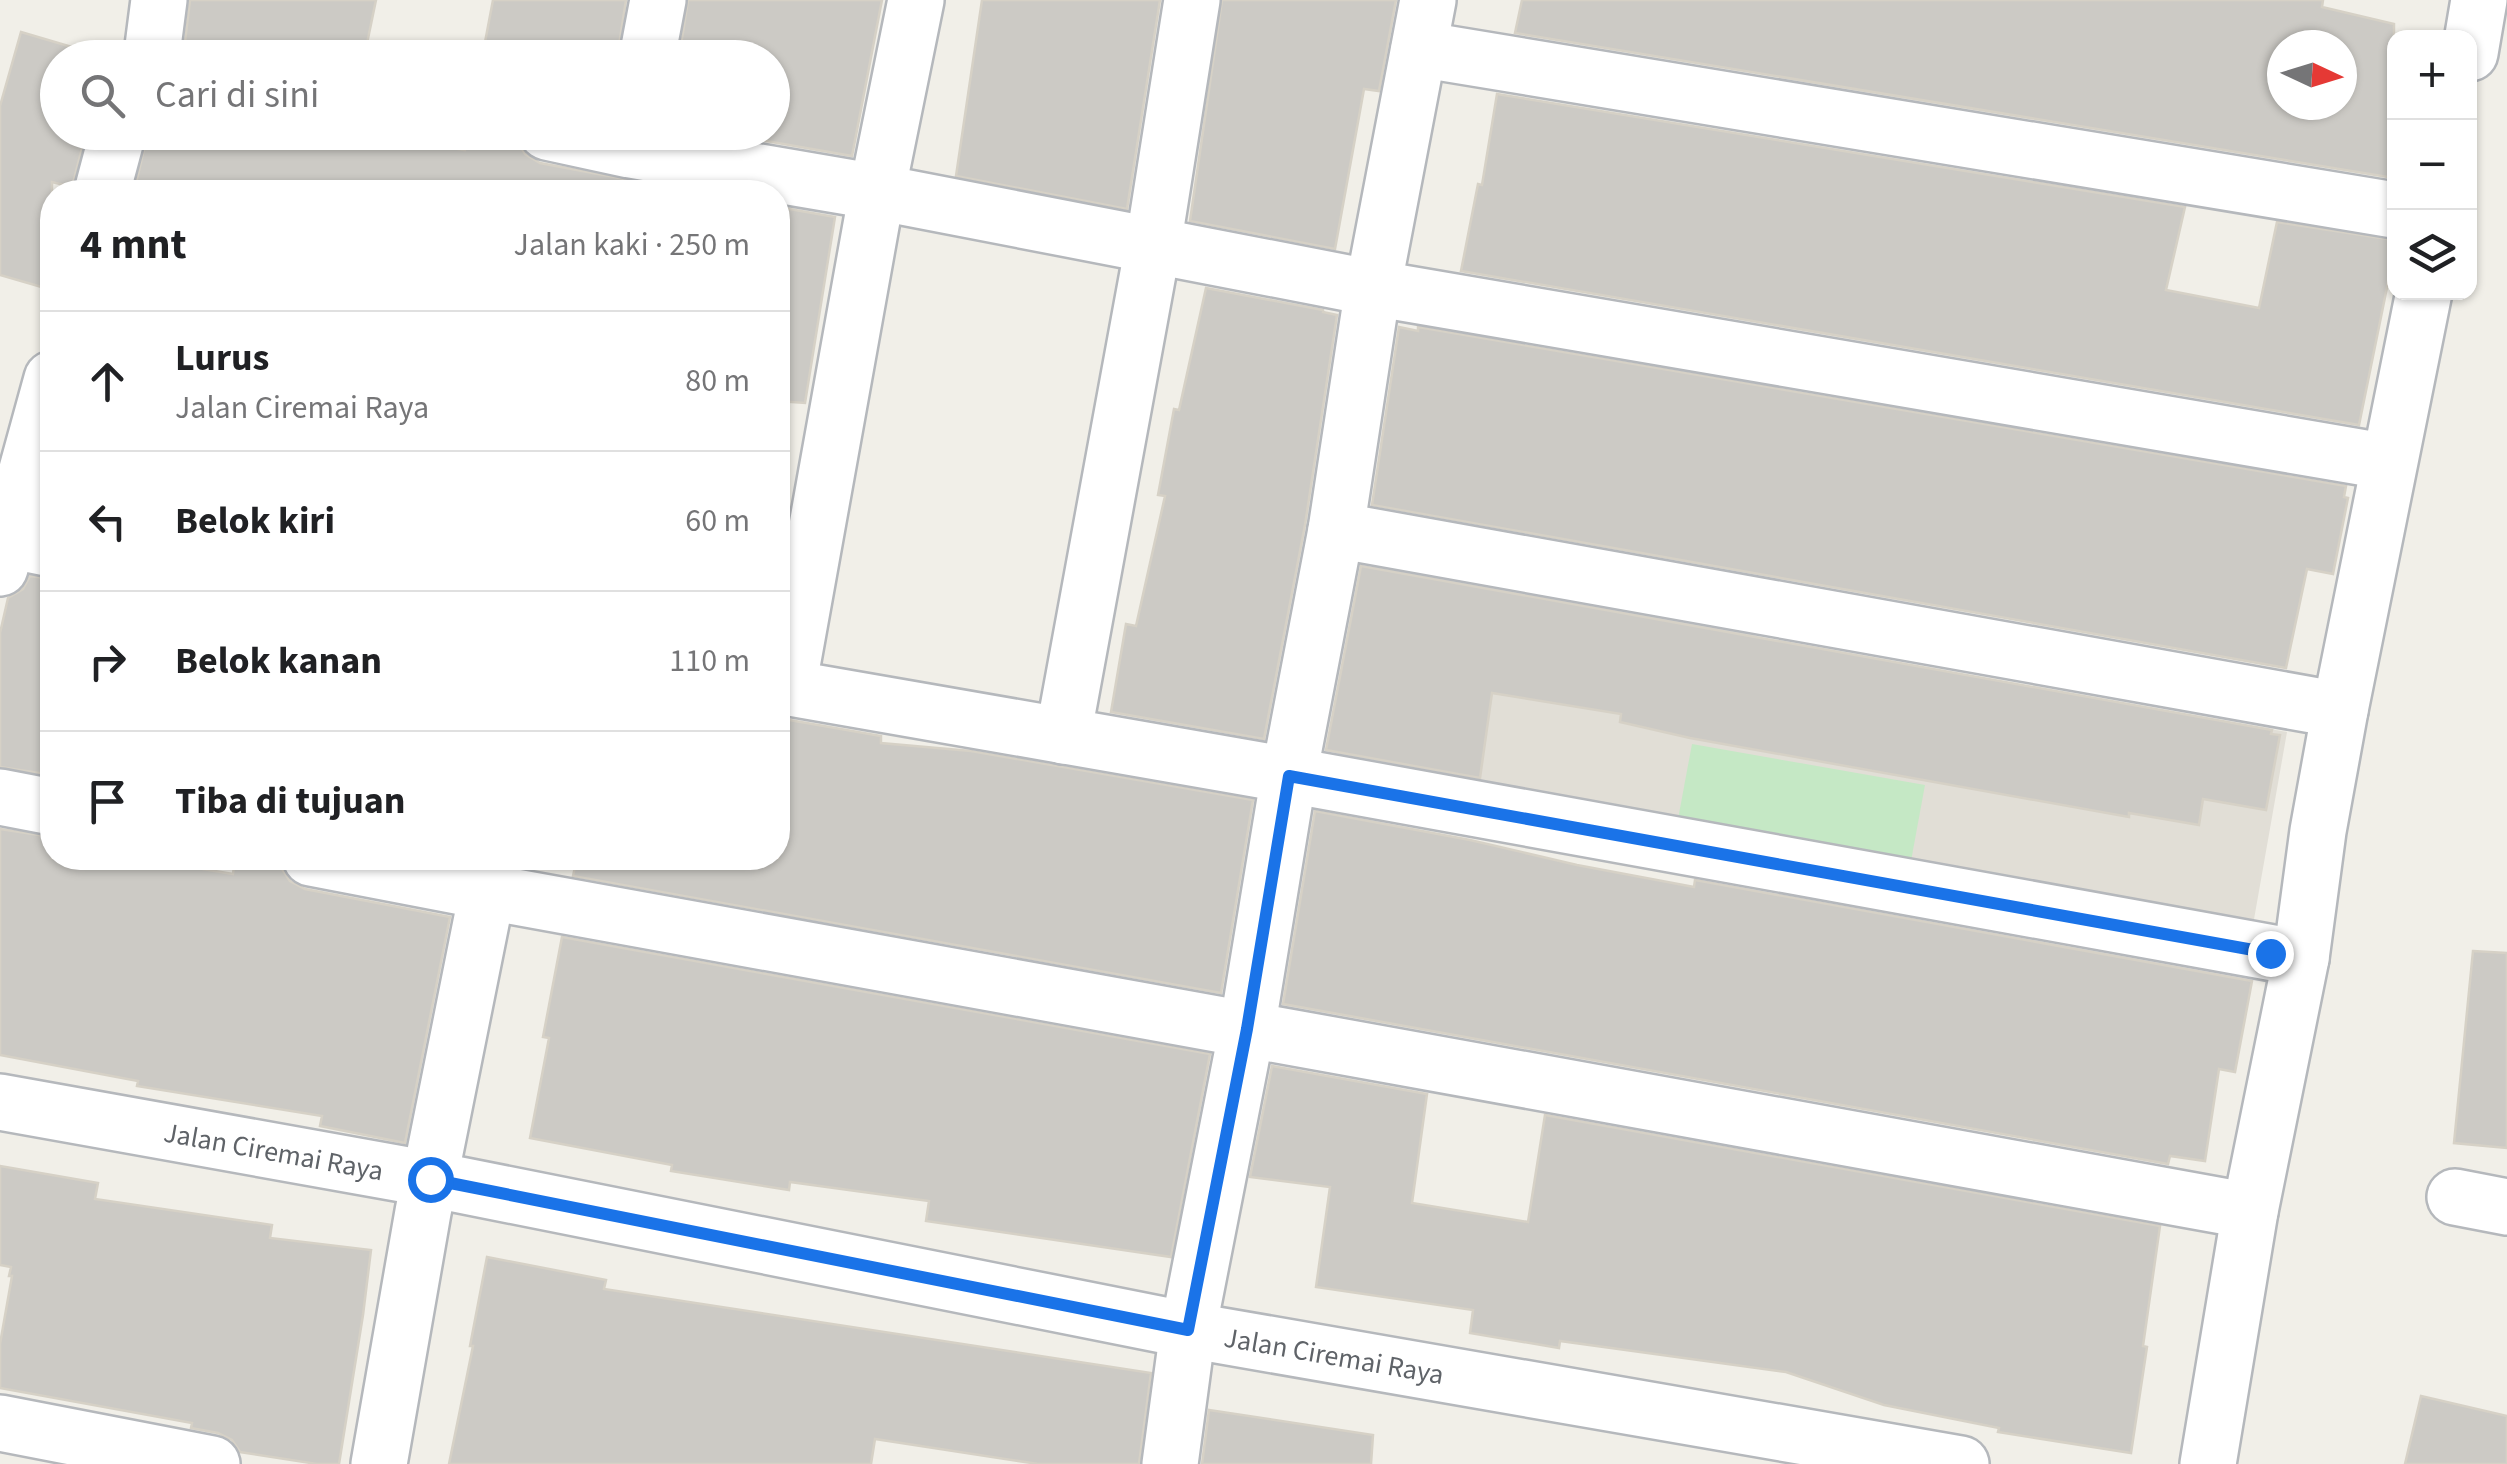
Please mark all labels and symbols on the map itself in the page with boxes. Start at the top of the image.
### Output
north arrow [2267,30,2357,120]
route end [2248,931,2294,977]
street label: Jalan Ciremai Raya [160,1113,386,1191]
route start [408,1157,454,1203]
street label: Jalan Ciremai Raya [1221,1318,1447,1395]

